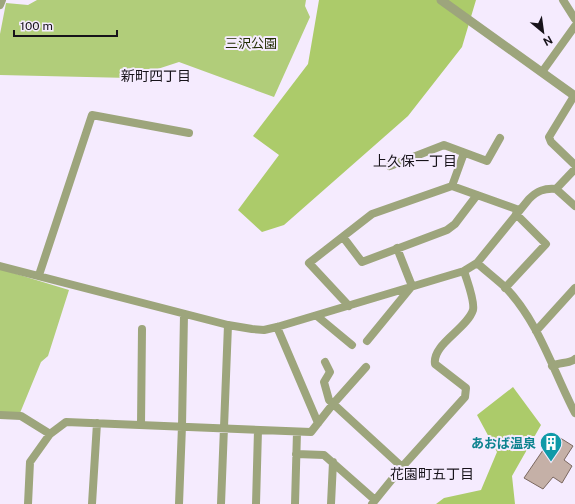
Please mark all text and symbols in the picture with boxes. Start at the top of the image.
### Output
scale bar [14,12,117,38]
north arrow [523,12,563,52]
text: 100 m [20,19,53,33]
text: N [541,33,555,48]
park label: 三沢公園 [225,36,277,51]
district label: 新町四丁目 [121,68,191,84]
district label: 上久保一丁目 [373,153,457,169]
building icon: あおば温泉 [538,430,564,463]
place label: あおば温泉 [471,436,536,451]
district label: 花園町五丁目 [390,466,474,482]

